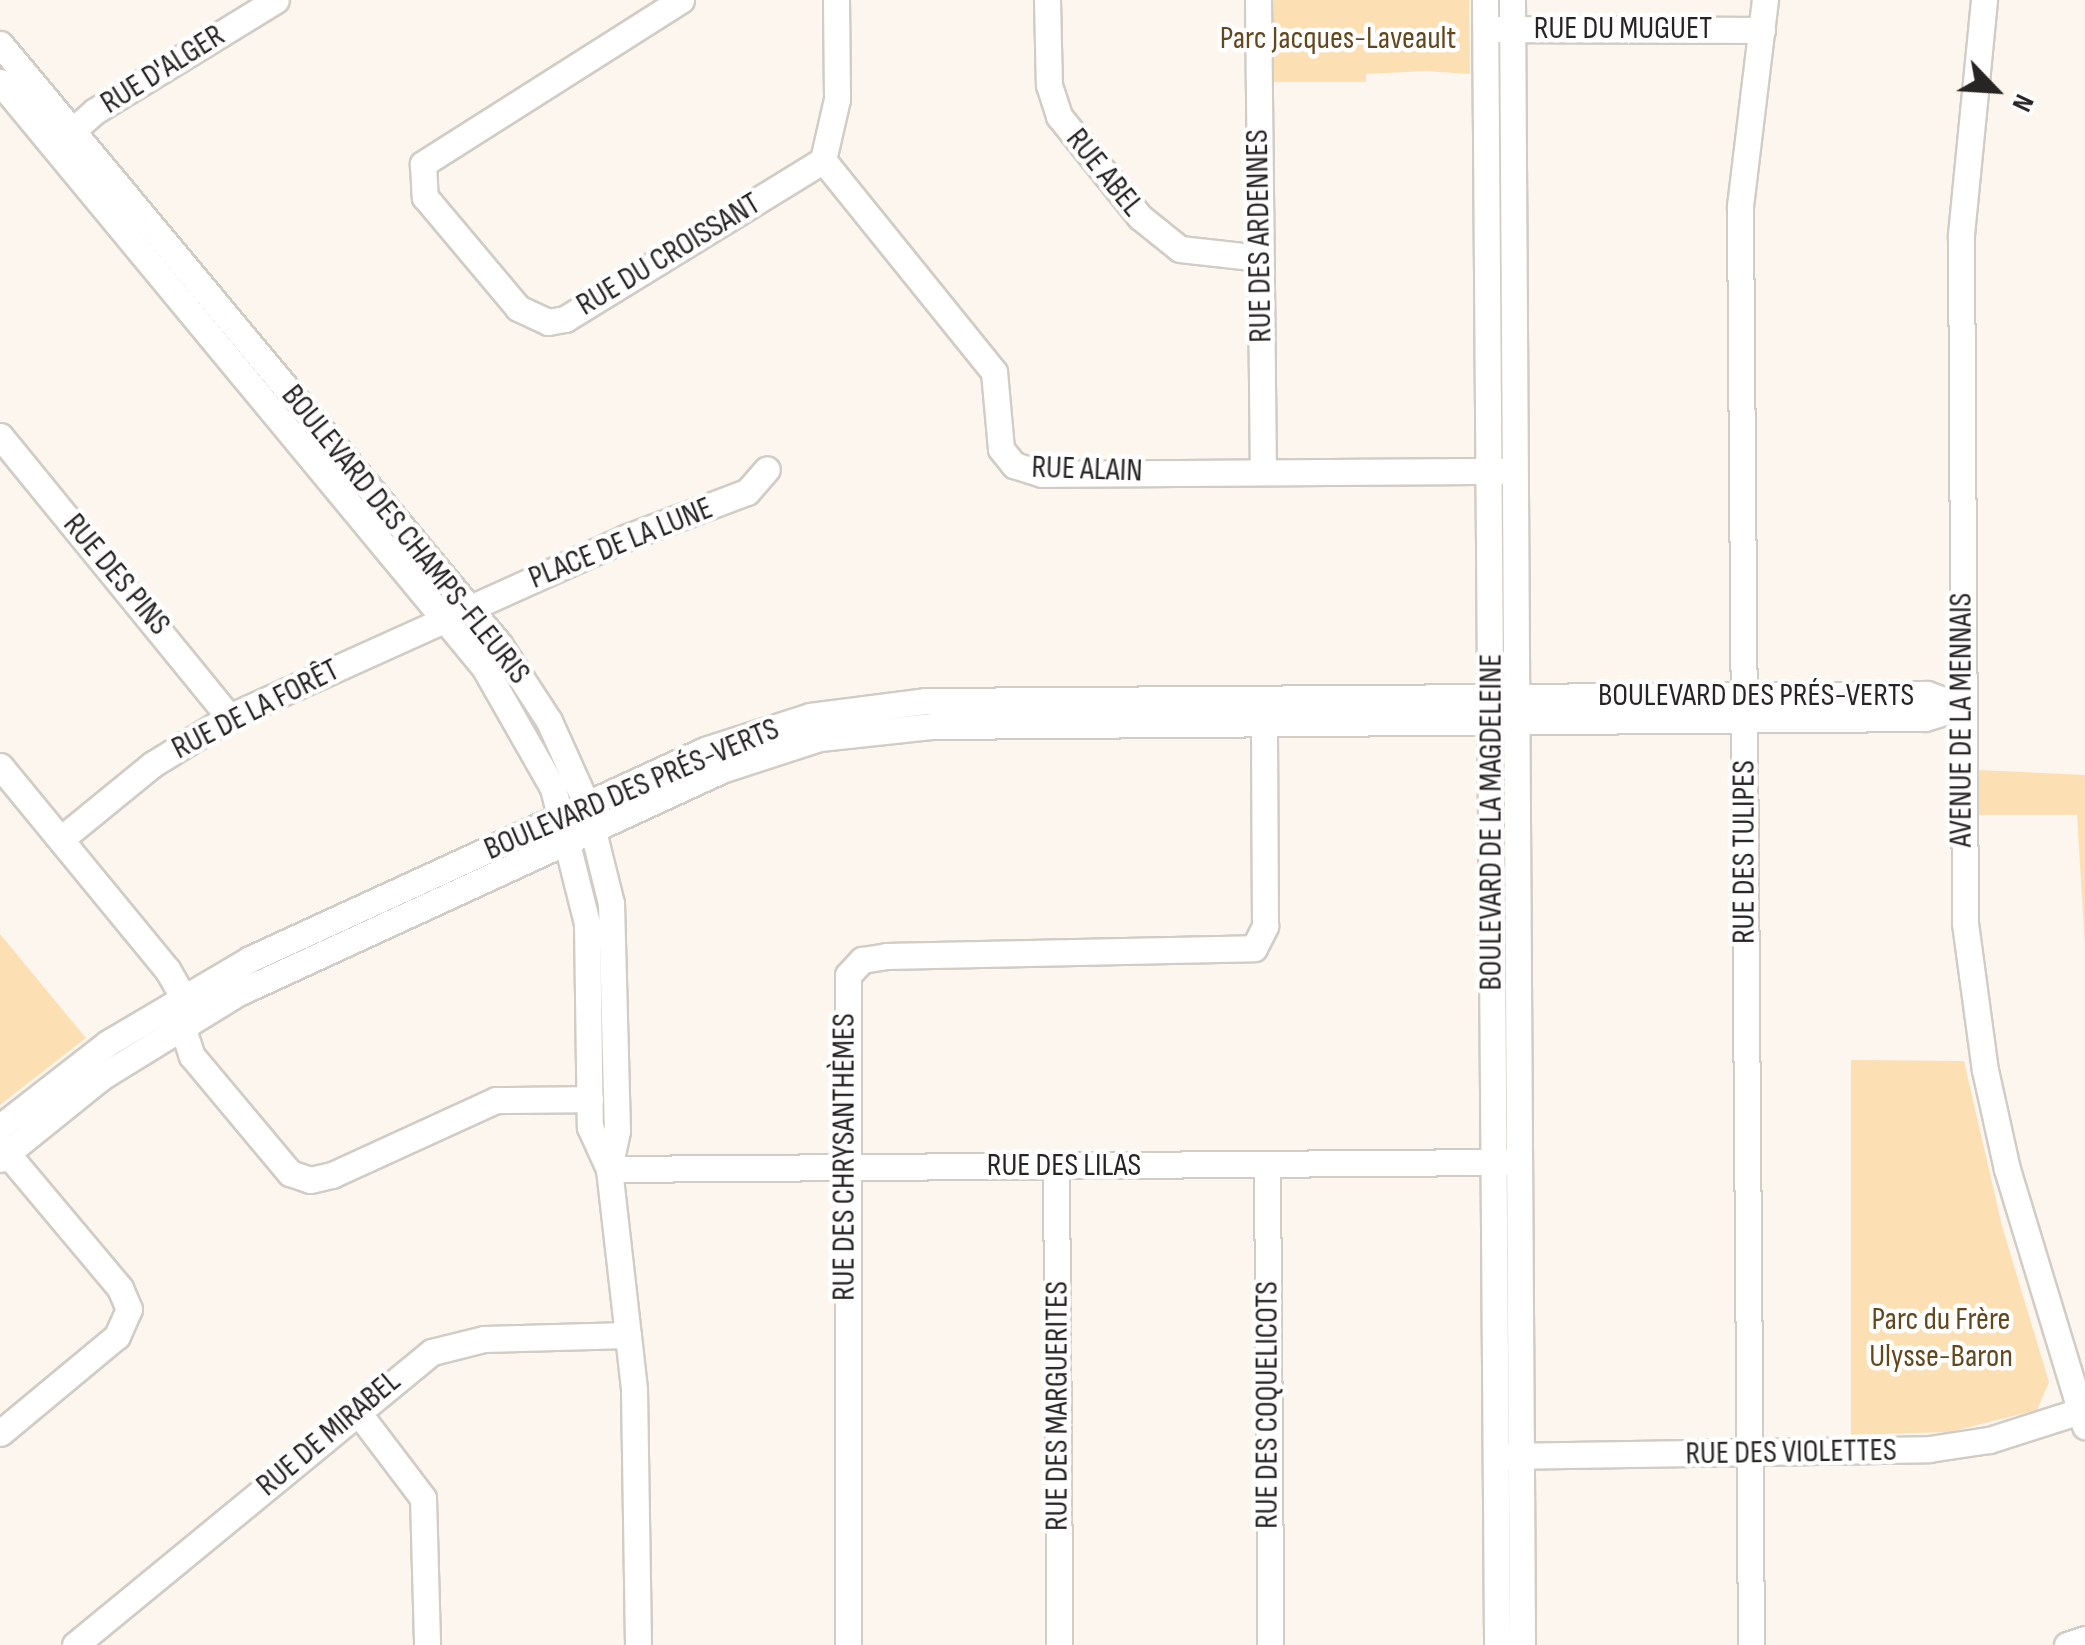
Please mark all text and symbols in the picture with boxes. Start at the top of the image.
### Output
street label: RUE DU MUGUET [1534,10,1712,48]
street label: RUE D'ALGER [94,17,232,123]
park label: Parc Jacques-Laveault [1220,20,1456,58]
north arrow [1945,40,2045,140]
text: N [2005,89,2041,117]
street label: RUE ABEL [1057,121,1151,225]
street label: RUE DES ARDENNES [1239,129,1281,343]
street label: RUE DU CROISSANT [570,185,768,325]
street label: BOULEVARD DES CHAMPS-FLEURIS [273,378,537,692]
street label: RUE ALAIN [1031,449,1143,491]
street label: PLACE DE LA LUNE [524,490,718,598]
street label: RUE DES PINS [54,507,178,643]
street label: AVENUE DE LA MENNAIS [1943,593,1981,847]
street label: RUE DE LA FORÊT [166,651,346,769]
street label: BOULEVARD DE LA MAGDELEINE [1473,653,1511,991]
street label: BOULEVARD DES PRÉS-VERTS [1598,677,1914,715]
street label: BOULEVARD DES PRÉS-VERTS [479,711,785,869]
street label: RUE DES TULIPES [1726,760,1764,944]
street label: RUE DES CHRYSANTHÈMES [826,1013,864,1301]
street label: RUE DES LILAS [987,1147,1141,1185]
street label: RUE DES MARGUERITES [1039,1281,1077,1531]
street label: RUE DES COQUELICOTS [1249,1281,1287,1529]
park label: Parc du Frère Ulysse-Baron [1869,1302,2013,1377]
street label: RUE DE MIRABEL [249,1363,409,1505]
street label: RUE DES VIOLETTES [1685,1432,1897,1474]

